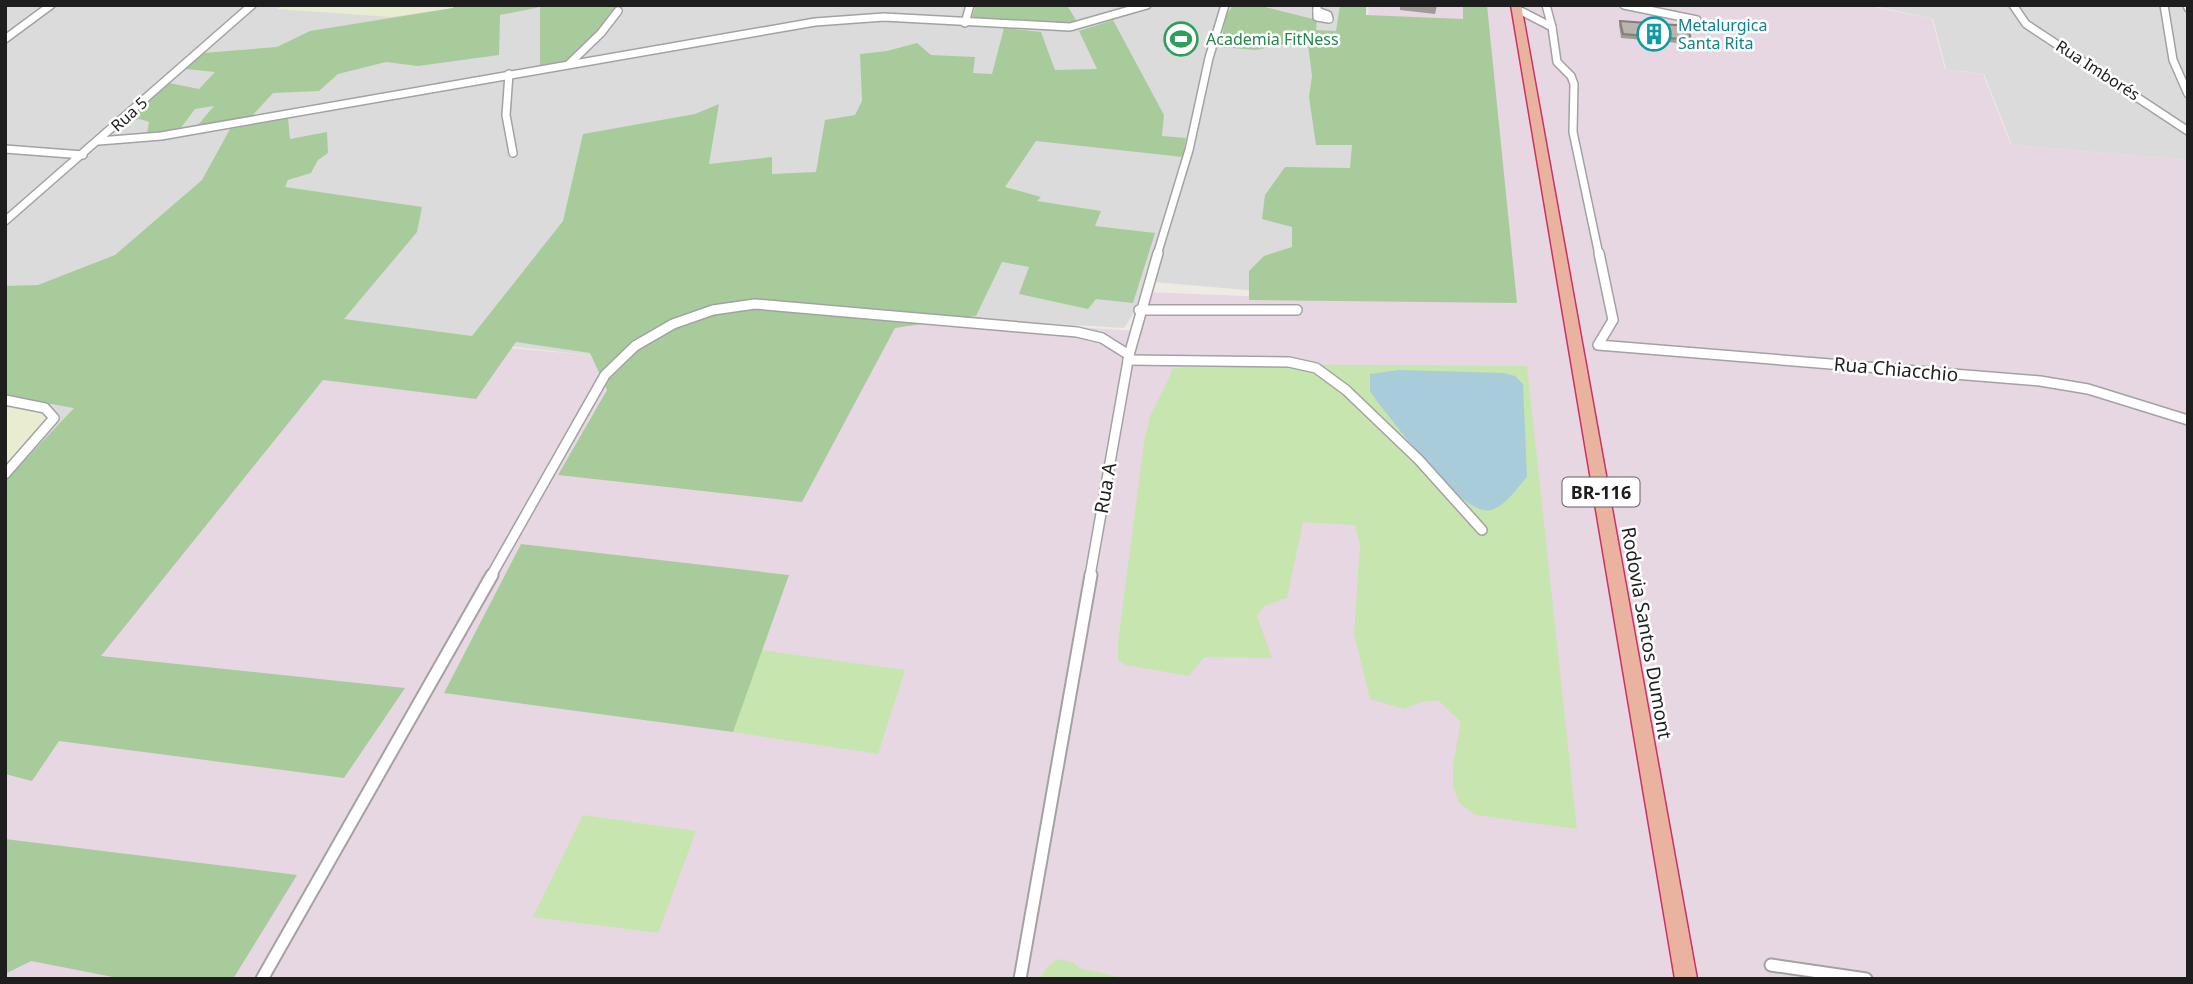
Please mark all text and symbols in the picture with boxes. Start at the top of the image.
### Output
place label: Metalurgica Santa Rita [1678,14,1767,54]
building icon: Metalurgica Santa Rita [1635,15,1673,53]
sports icon: Academia FitNess [1162,20,1200,58]
place label: Academia FitNess [1206,28,1339,50]
street label: Rua Imborés [2052,35,2144,105]
street label: Rua 5 [106,92,152,136]
street label: Rua Chiacchio [1833,351,1959,387]
street label: Rua A [1088,460,1122,516]
road number: BR-116 [1562,478,1640,506]
street label: Rodovia Santos Dumont [1616,525,1678,741]

